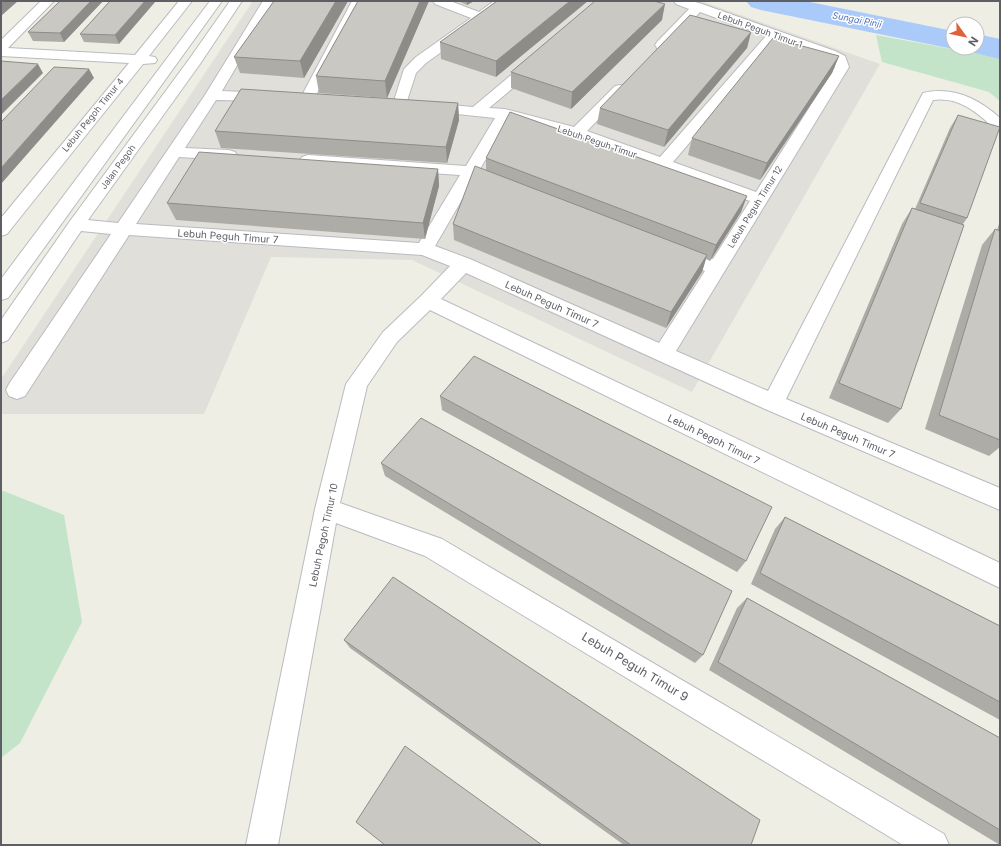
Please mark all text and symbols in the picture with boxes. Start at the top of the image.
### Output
street label: Lebuh Peguh Timur 1 [716,9,804,50]
water label: Sungai Pinji [832,9,883,30]
north arrow [945,16,985,56]
text: N [965,34,982,49]
street label: Lebuh Pegoh Timur 4 [59,75,126,154]
street label: Lebuh Peguh Timur [556,123,639,160]
street label: Jalan Pegoh [98,142,137,191]
street label: Lebuh Peguh Timur 12 [725,164,784,250]
street label: Lebuh Peguh Timur 7 [177,226,279,246]
street label: Lebuh Peguh Timur 7 [503,278,601,330]
street label: Lebuh Peguh Timur 7 [799,410,897,460]
street label: Lebuh Pegoh Timur 7 [666,411,762,467]
street label: Lebuh Pegoh Timur 10 [306,482,340,588]
street label: Lebuh Peguh Timur 9 [579,629,691,704]

